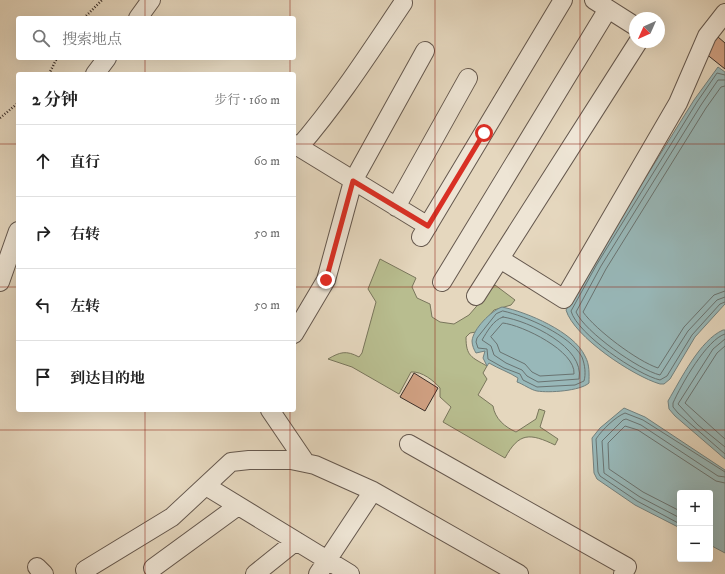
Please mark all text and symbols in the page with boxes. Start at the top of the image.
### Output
north arrow [629,12,665,48]
search box [16,16,296,60]
icon: search [30,27,52,49]
text: 搜索地点 [62,30,122,49]
text: 2 分钟 [32,89,78,111]
text: 步行 · 160 m [214,92,280,108]
route start [475,124,493,142]
icon: ahead [32,150,54,172]
text: 直行 [70,153,100,172]
text: 60 m [254,153,280,169]
icon: right [32,222,54,244]
text: 右转 [70,225,100,244]
text: 50 m [254,225,280,241]
route end [317,271,335,289]
icon: left [32,294,54,316]
text: 左转 [70,297,100,316]
text: 50 m [254,297,280,313]
icon: arrive [32,366,54,388]
text: 到达目的地 [70,369,145,388]
map controls [677,490,713,562]
button: + [677,490,713,526]
button: − [677,526,713,562]

